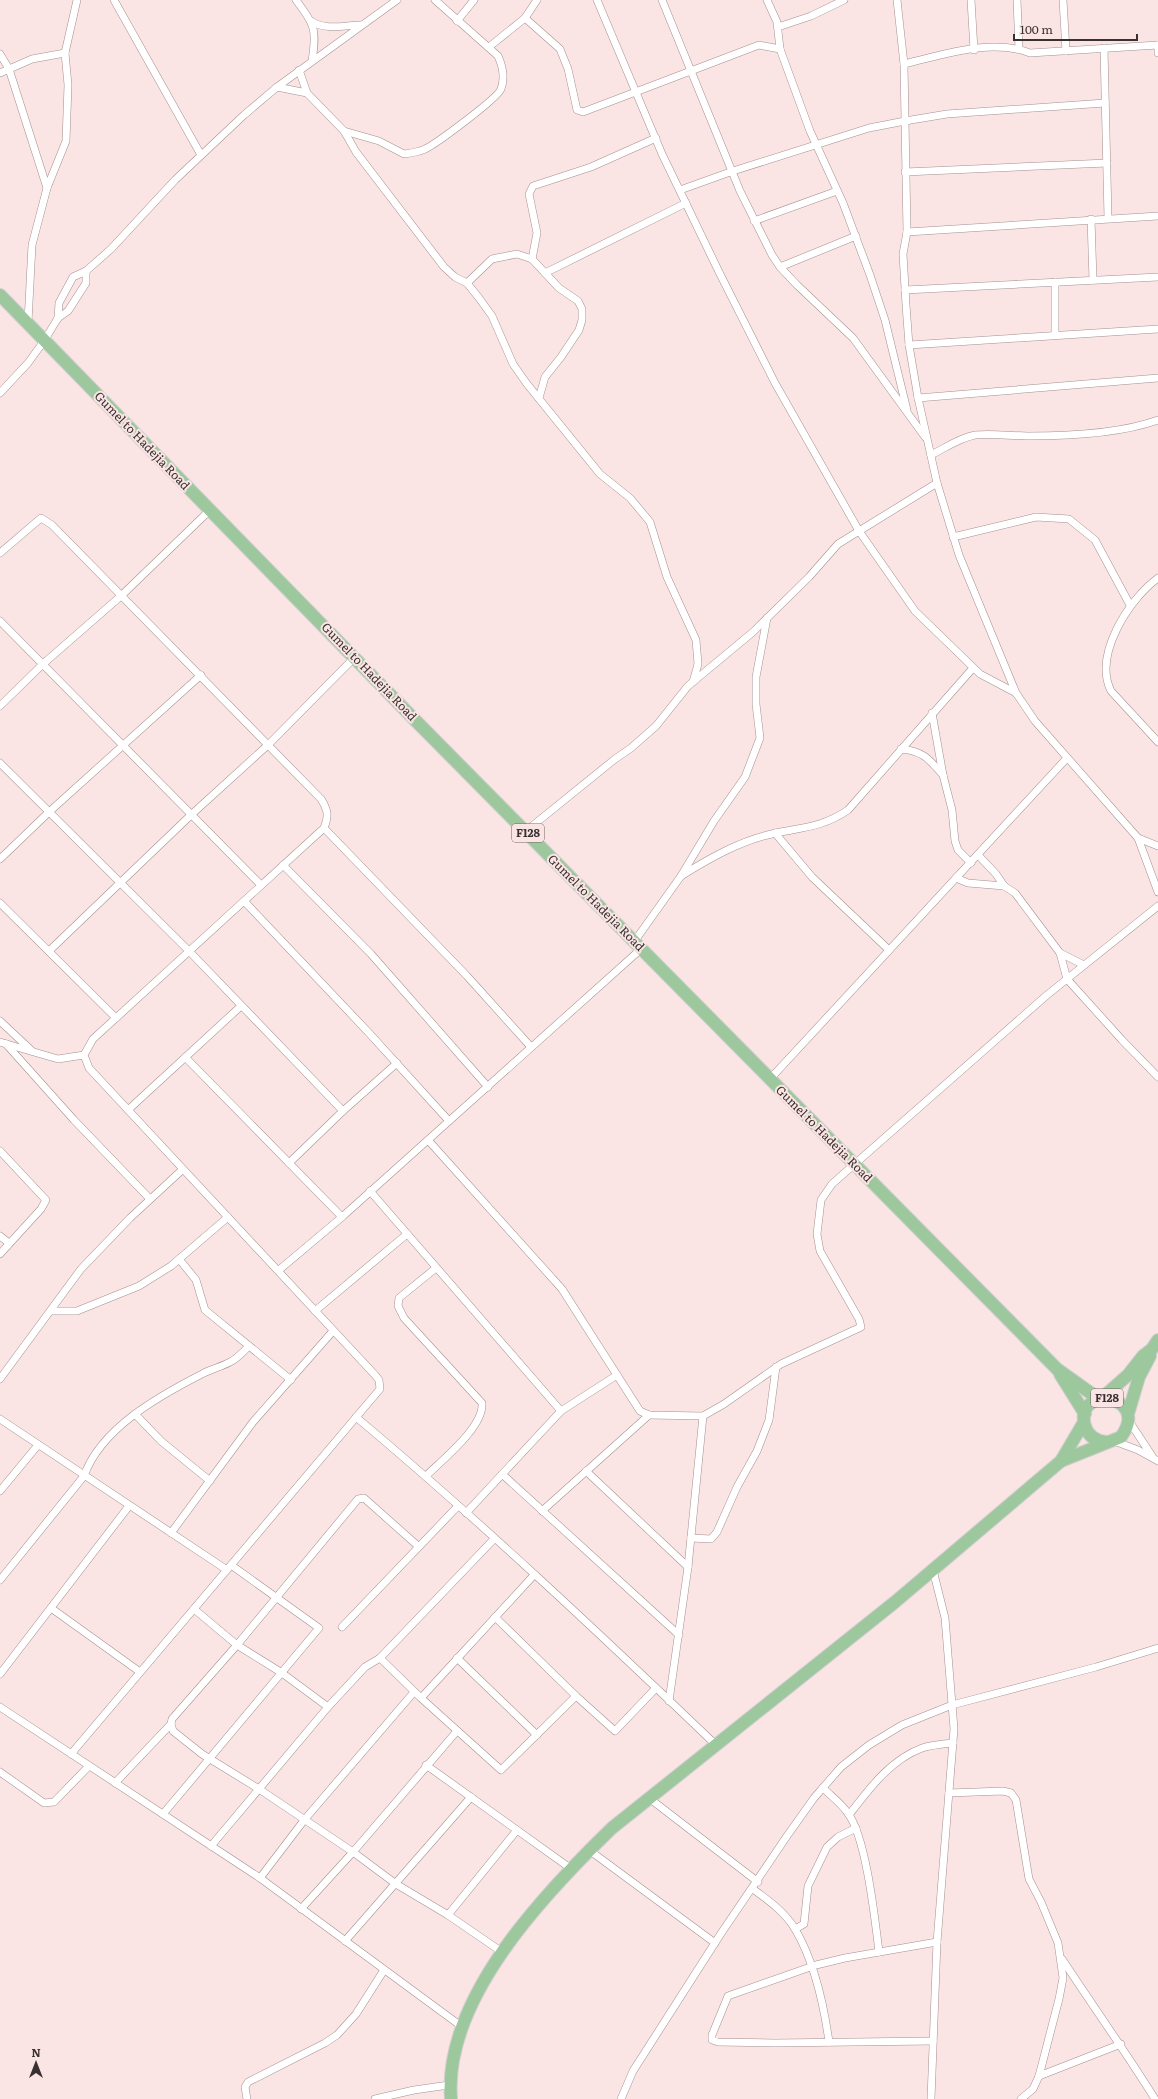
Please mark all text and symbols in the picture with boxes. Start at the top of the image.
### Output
scale bar [1014,16,1137,42]
text: 100 m [1020,20,1053,38]
street label: Gumel to Hadejia Road [91,387,195,494]
street label: Gumel to Hadejia Road [318,618,422,725]
road number: F128 [512,824,544,842]
street label: Gumel to Hadejia Road [544,850,650,955]
street label: Gumel to Hadejia Road [772,1081,878,1186]
road number: F128 [1091,1389,1123,1407]
north arrow [16,2043,56,2083]
text: N [31,2044,41,2060]

